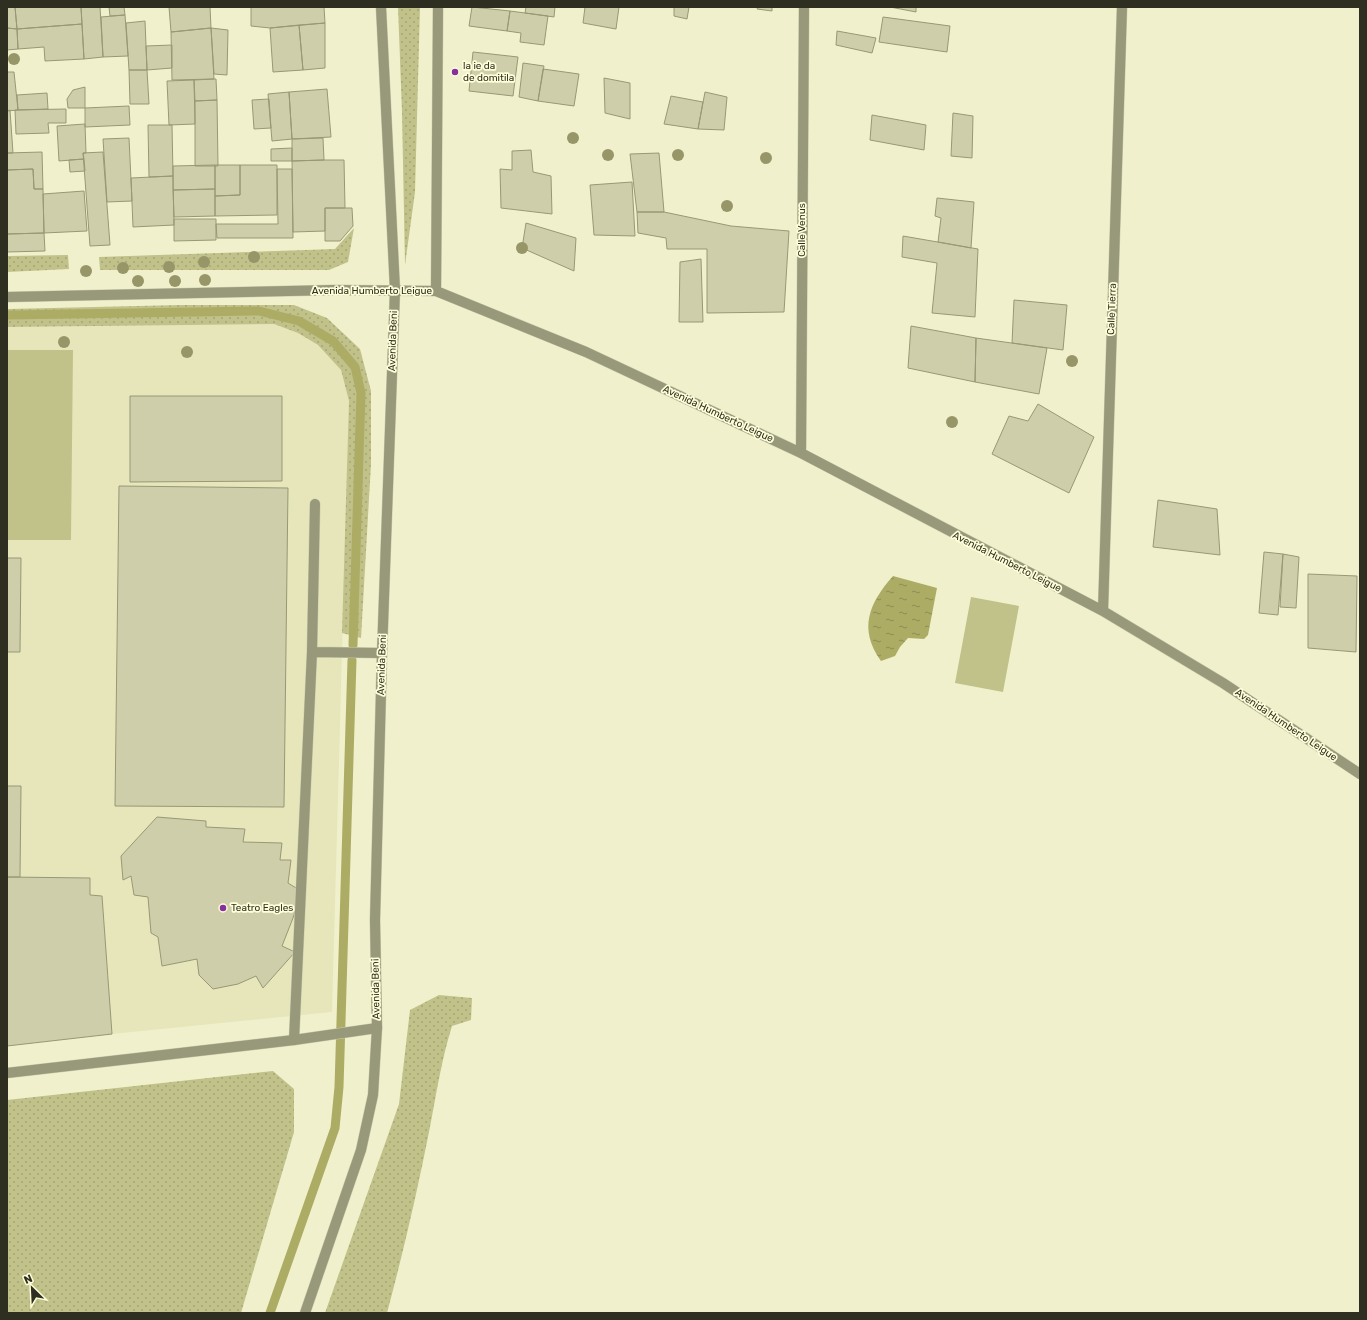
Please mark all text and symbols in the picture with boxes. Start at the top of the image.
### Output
place label: la ie da de domitila [463,60,514,84]
marker: la ie da de domitila [450,67,460,77]
street label: Calle Venus [796,203,808,257]
street label: Calle Tierra [1105,283,1119,335]
street label: Avenida Humberto Leigue [312,285,433,297]
street label: Avenida Beni [386,311,400,371]
street label: Avenida Humberto Leigue [661,383,775,445]
street label: Avenida Humberto Leigue [951,529,1064,595]
street label: Avenida Beni [375,635,389,695]
street label: Avenida Humberto Leigue [1233,686,1340,764]
place label: Teatro Eagles [231,902,293,914]
marker: Teatro Eagles [218,903,228,913]
street label: Avenida Beni [369,959,383,1019]
north arrow [12,1268,52,1308]
text: N [22,1272,34,1287]

